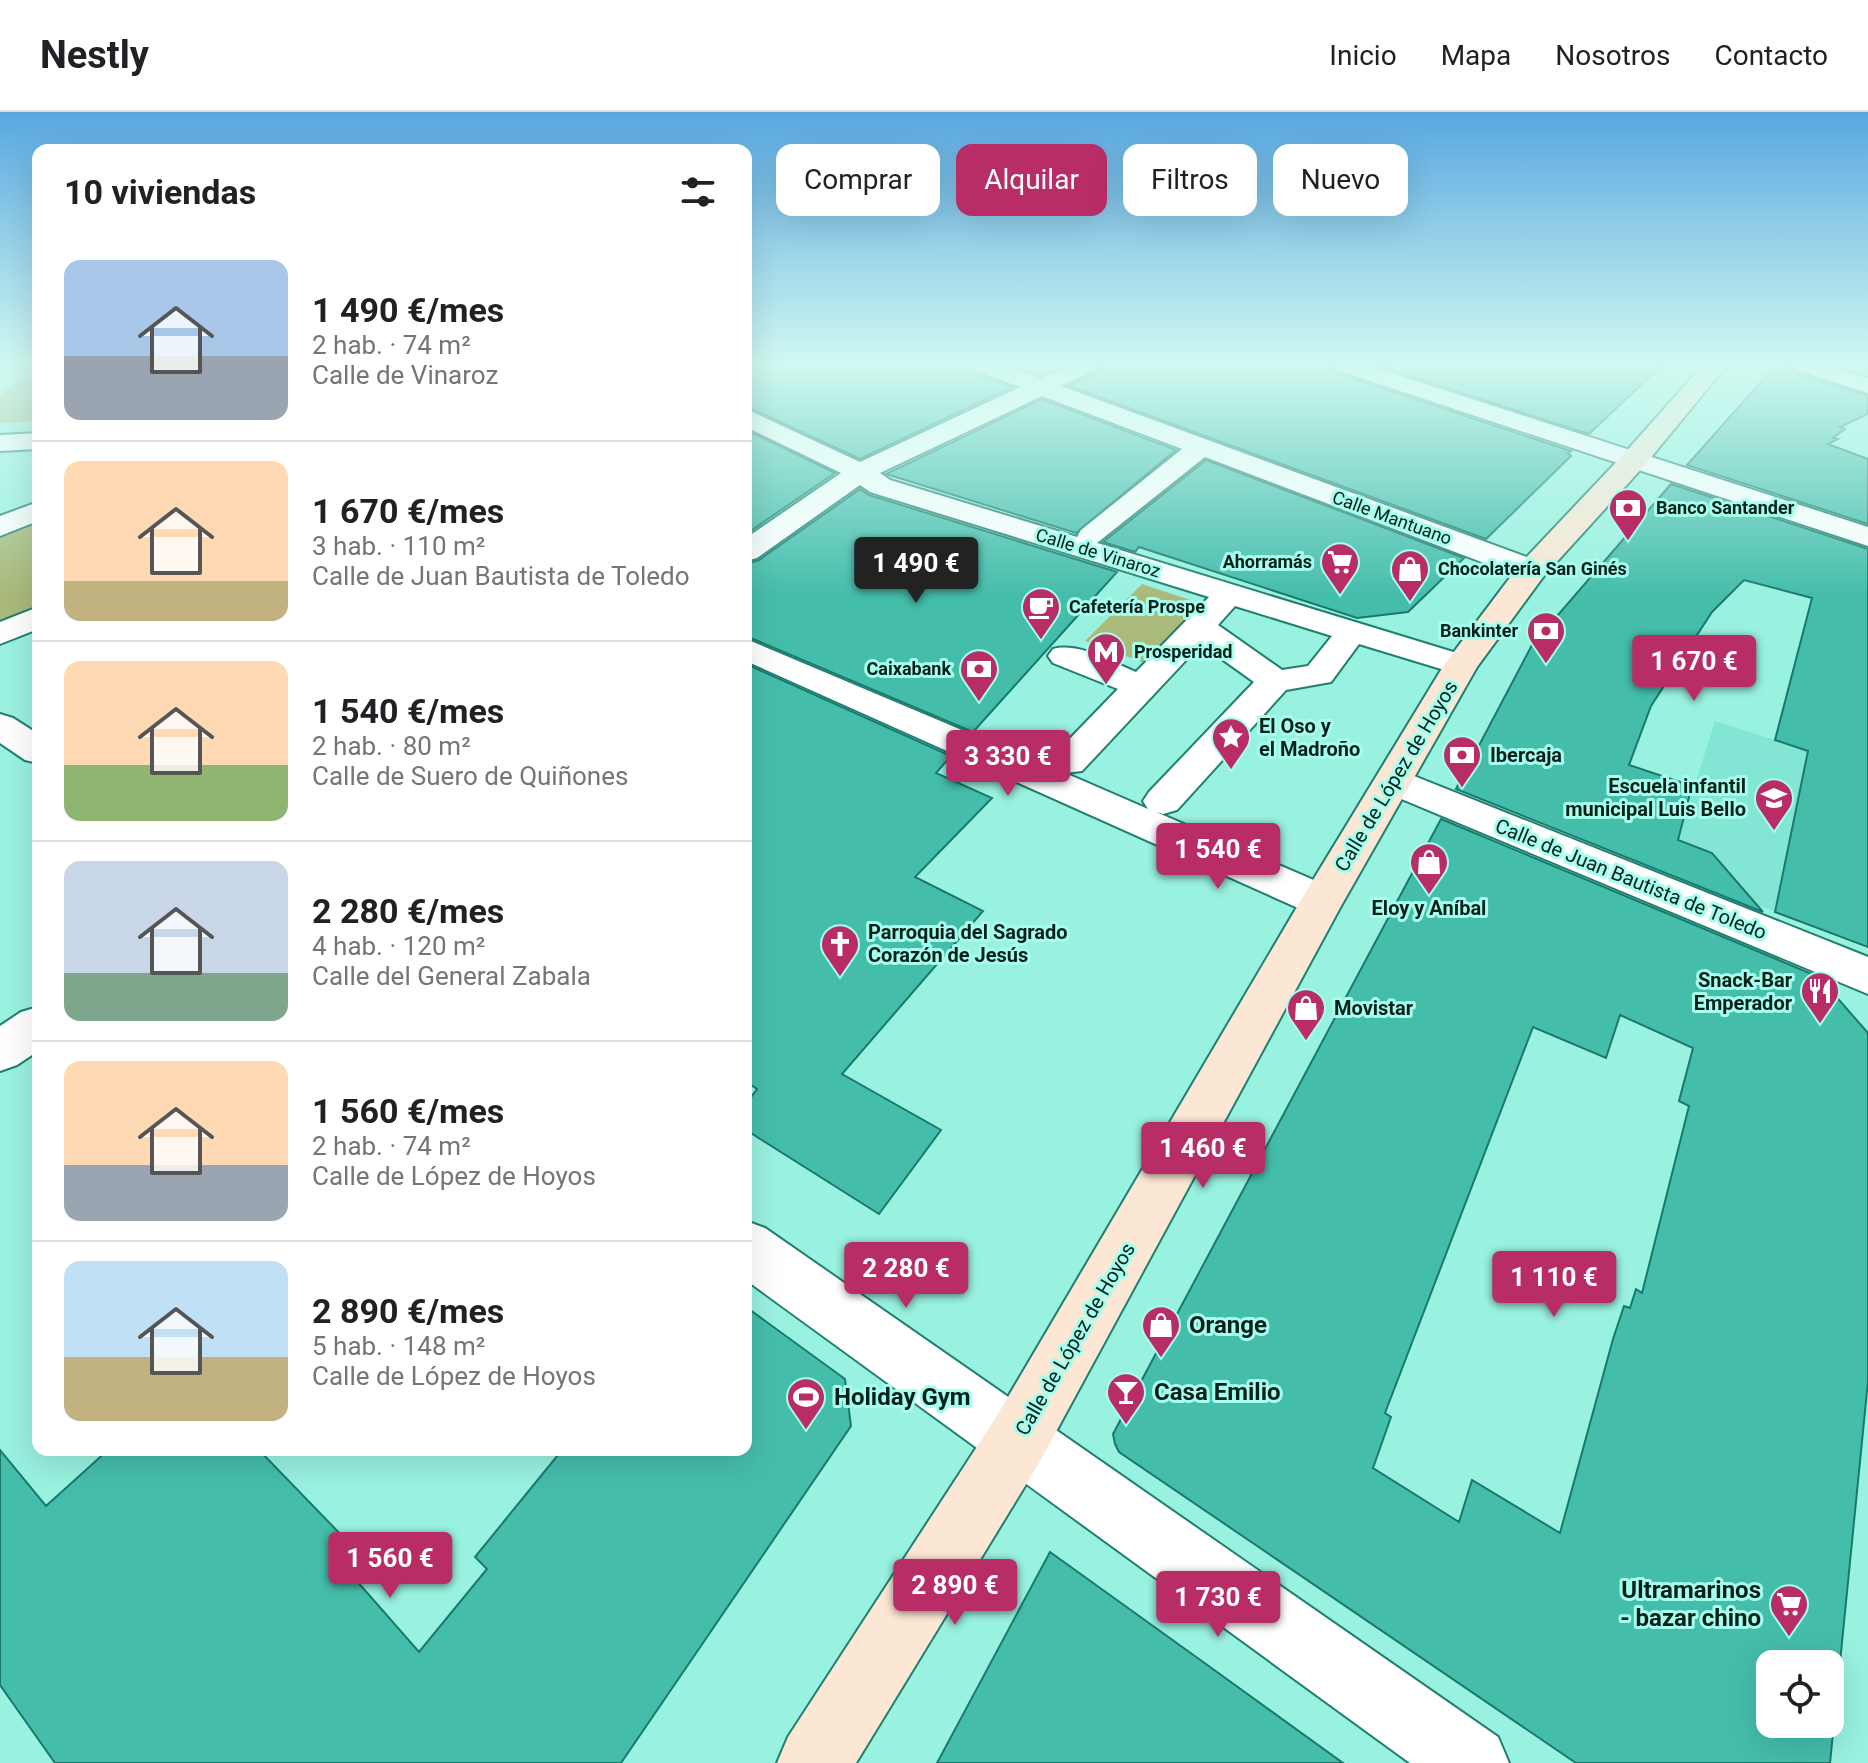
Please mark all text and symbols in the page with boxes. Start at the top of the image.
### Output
text: Nestly [40,33,149,77]
text: Inicio [1329,39,1397,72]
text: Mapa [1441,39,1511,72]
text: Nosotros [1555,39,1670,72]
text: Contacto [1714,39,1828,72]
chip: Comprar [776,144,940,216]
chip: Alquilar [956,144,1107,216]
chip: Filtros [1123,144,1257,216]
chip: Nuevo [1273,144,1408,216]
icon: filters [676,170,720,214]
text: 10 viviendas [64,172,256,212]
text: 1 490 €/mes [312,290,504,330]
icon: home [128,292,224,388]
text: 2 hab. · 74 m² [312,330,471,360]
text: Calle de Vinaroz [312,360,498,390]
street label: Calle Mantuano [1330,486,1455,549]
bank icon: Banco Santander [1607,487,1649,542]
text: 1 670 €/mes [312,491,504,531]
icon: home [128,493,224,589]
place label: Banco Santander [1656,497,1795,518]
street label: Calle de Vinaroz [1033,524,1163,581]
text: 3 hab. · 110 m² [312,531,485,561]
pin: 1 490 € [842,537,990,605]
supermarket icon: Ahorramás [1319,541,1361,596]
text: 1 490 € [872,548,960,578]
shop icon: Chocolatería San Ginés [1389,548,1431,603]
place label: Ahorramás [1223,551,1312,572]
place label: Chocolatería San Ginés [1438,558,1627,579]
text: Calle de Juan Bautista de Toledo [312,561,690,591]
cafe icon: Cafetería Prospe [1020,586,1062,641]
place label: Cafetería Prospe [1069,596,1205,617]
bank icon: Bankinter [1525,610,1567,665]
place label: Bankinter [1440,620,1518,641]
metro station icon: Prosperidad [1085,631,1127,686]
pin: 1 670 € [1620,635,1768,703]
place label: Prosperidad [1134,641,1232,662]
text: 1 670 € [1650,646,1738,676]
bank icon: Caixabank [958,648,1000,703]
place label: Caixabank [867,658,951,679]
street label: Calle de López de Hoyos [1329,676,1463,876]
text: 1 540 €/mes [312,691,504,731]
icon: home [128,693,224,789]
place label: El Oso y el Madroño [1259,714,1360,761]
place icon: El Oso y el Madroño [1210,716,1252,771]
pin: 3 330 € [934,730,1082,798]
text: 2 hab. · 80 m² [312,731,471,761]
bank icon: Ibercaja [1441,734,1483,789]
text: 3 330 € [964,741,1052,771]
place label: Ibercaja [1490,743,1562,767]
text: Calle de Suero de Quiñones [312,761,628,791]
place label: Escuela infantil municipal Luis Bello [1565,774,1746,821]
school or university icon: Escuela infantil municipal Luis Bello [1753,777,1795,832]
street label: Calle de Juan Bautista de Toledo [1492,813,1770,945]
pin: 1 540 € [1144,823,1292,891]
text: 1 540 € [1174,834,1262,864]
shop icon: Eloy y Aníbal [1408,841,1450,896]
text: 2 280 €/mes [312,891,504,931]
icon: home [128,893,224,989]
place label: Eloy y Aníbal [1372,896,1486,920]
place label: Parroquia del Sagrado Corazón de Jesús [868,920,1068,967]
church icon: Parroquia del Sagrado Corazón de Jesús [819,923,861,978]
text: 4 hab. · 120 m² [312,931,485,961]
text: Calle del General Zabala [312,961,591,991]
place label: Snack-Bar Emperador [1694,968,1793,1015]
restaurant icon: Snack-Bar Emperador [1799,970,1841,1025]
shop icon: Movistar [1285,987,1327,1042]
place label: Movistar [1334,996,1414,1020]
text: 1 560 €/mes [312,1091,504,1131]
icon: home [128,1093,224,1189]
pin: 1 460 € [1129,1122,1277,1190]
text: 2 hab. · 74 m² [312,1131,471,1161]
text: 1 460 € [1159,1133,1247,1163]
text: Calle de López de Hoyos [312,1161,596,1191]
street label: Calle de López de Hoyos [1010,1238,1140,1440]
pin: 2 280 € [832,1242,980,1310]
pin: 1 110 € [1480,1251,1628,1319]
text: 2 280 € [862,1253,950,1283]
text: 1 110 € [1510,1262,1598,1292]
text: 2 890 €/mes [312,1291,504,1331]
icon: home [128,1293,224,1389]
shop icon: Orange [1140,1304,1182,1359]
place label: Orange [1189,1311,1267,1339]
text: 5 hab. · 148 m² [312,1331,485,1361]
text: Calle de López de Hoyos [312,1361,596,1391]
bar icon: Casa Emilio [1105,1371,1147,1426]
sports icon: Holiday Gym [785,1376,827,1431]
place label: Casa Emilio [1154,1378,1281,1406]
place label: Holiday Gym [834,1383,971,1411]
pin: 1 560 € [316,1532,464,1600]
text: 1 560 € [346,1543,434,1573]
pin: 2 890 € [881,1559,1029,1627]
text: 2 890 € [911,1570,999,1600]
pin: 1 730 € [1144,1571,1292,1639]
place label: Ultramarinos - bazar chino [1620,1576,1761,1632]
text: 1 730 € [1174,1582,1262,1612]
supermarket icon: Ultramarinos - bazar chino [1768,1583,1810,1638]
map controls [1756,1650,1844,1738]
button: locate [1756,1650,1844,1738]

